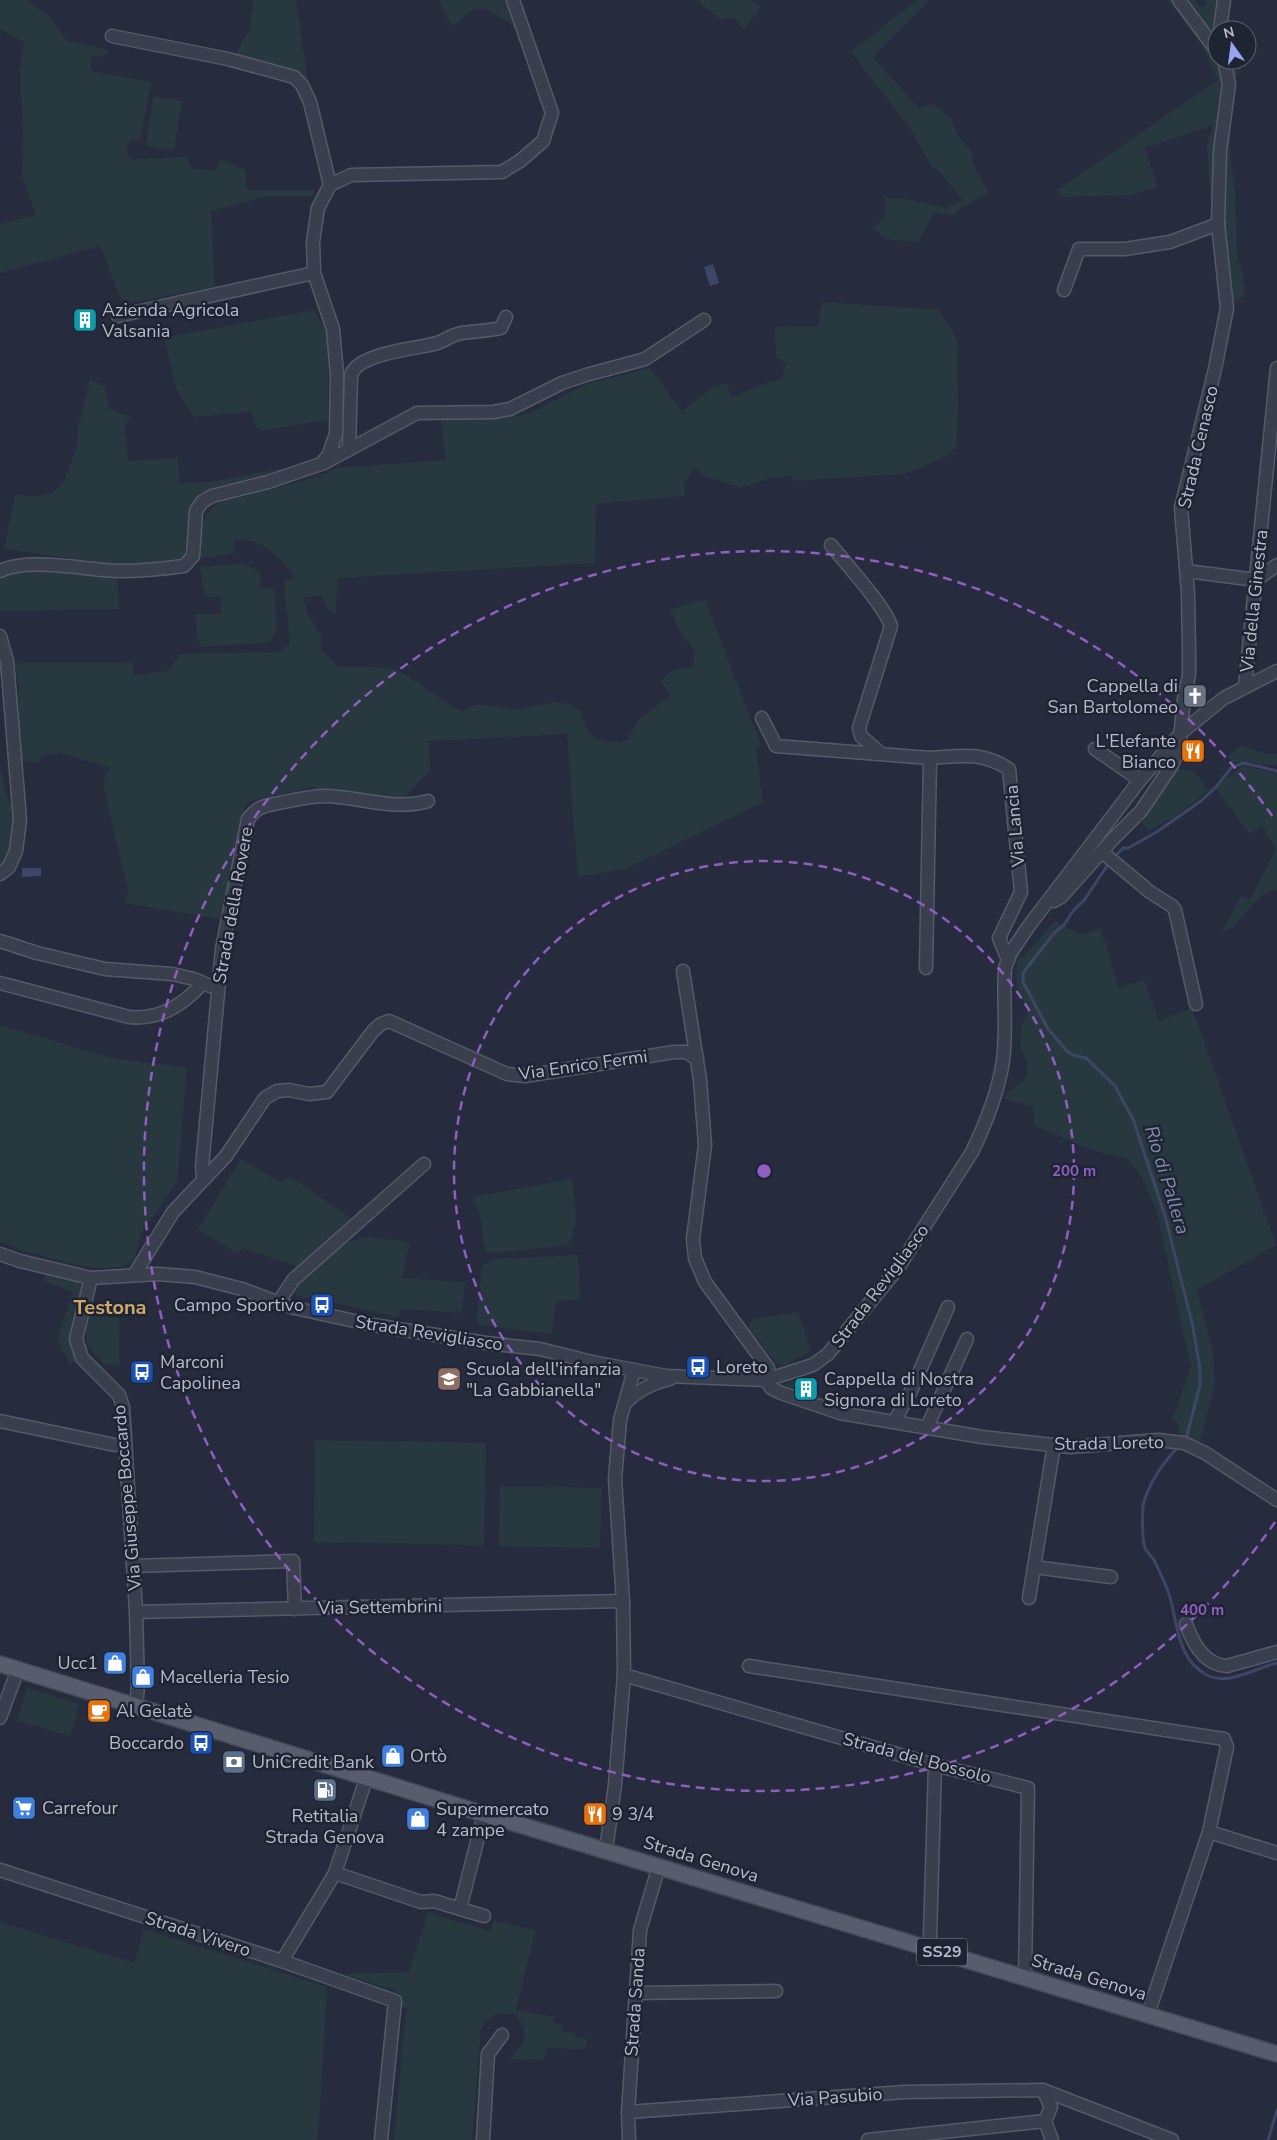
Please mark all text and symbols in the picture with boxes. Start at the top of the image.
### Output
north arrow [1207,20,1257,70]
text: N [1222,22,1236,43]
place label: Azienda Agricola Valsania [101,298,239,343]
building icon: Azienda Agricola Valsania [72,307,98,333]
street label: Strada Cenasco [1172,383,1224,511]
street label: Via della Ginestra [1234,528,1273,675]
place label: Cappella di San Bartolomeo [1047,674,1178,719]
church icon: Cappella di San Bartolomeo [1182,683,1208,709]
place label: L'Elefante Bianco [1095,729,1176,774]
restaurant icon: L'Elefante Bianco [1180,738,1206,764]
street label: Via Lancia [999,784,1031,869]
street label: Strada della Rovere [207,825,259,985]
street label: Via Enrico Fermi [516,1044,649,1086]
water label: Rio di Pallera [1138,1122,1196,1238]
text: 200 m [1052,1161,1096,1181]
centre of rings [755,1162,773,1180]
street label: Strada Revigliasco [826,1219,934,1353]
bus stop icon: Campo Sportivo [309,1292,335,1318]
place label: Campo Sportivo [174,1293,304,1317]
district label: Testona [73,1294,147,1321]
street label: Strada Revigliasco [354,1309,504,1357]
place label: Marconi Capolinea [160,1350,241,1395]
bus stop icon: Loreto [685,1354,711,1380]
place label: Loreto [716,1355,768,1379]
place label: Scuola dell'infanzia "La Gabbianella" [466,1357,621,1402]
bus stop icon: Marconi Capolinea [129,1359,155,1385]
school or university icon: Scuola dell'infanzia "La Gabbianella" [436,1366,462,1392]
place label: Cappella di Nostra Signora di Loreto [824,1367,974,1412]
building icon: Cappella di Nostra Signora di Loreto [793,1376,819,1402]
street label: Via Giuseppe Boccardo [107,1404,147,1593]
street label: Strada Loreto [1054,1430,1164,1456]
street label: Via Settembrini [317,1594,442,1620]
text: 400 m [1180,1600,1224,1620]
shop icon: Ucc1 [102,1650,128,1676]
place label: Ucc1 [58,1651,98,1675]
shop icon: Macelleria Tesio [130,1664,156,1690]
place label: Macelleria Tesio [160,1665,289,1689]
cafe icon: Al Gelatè [86,1698,112,1724]
place label: Al Gelatè [116,1699,192,1723]
street label: Strada del Bossolo [840,1727,994,1789]
bus stop icon: Boccardo [188,1730,214,1756]
place label: Boccardo [109,1731,184,1755]
shop icon: Ortò [380,1743,406,1769]
place label: Ortò [410,1744,447,1768]
bank icon: UniCredit Bank [221,1749,247,1775]
place label: UniCredit Bank [252,1750,375,1774]
fuel station icon: Retitalia Strada Genova [312,1777,338,1803]
supermarket icon: Carrefour [11,1795,37,1821]
place label: Carrefour [42,1796,119,1820]
place label: Supermercato 4 zampe [436,1797,549,1842]
restaurant icon: 9 3/4 [582,1801,608,1827]
place label: 9 3/4 [612,1802,654,1826]
place label: Retitalia Strada Genova [265,1804,385,1849]
shop icon: Supermercato 4 zampe [405,1806,431,1832]
street label: Strada Genova [640,1830,762,1888]
street label: Strada Vivero [142,1906,254,1962]
road number: SS29 [917,1938,967,1965]
street label: Strada Sanda [619,1947,651,2057]
street label: Strada Genova [1028,1948,1150,2006]
street label: Via Pasubio [786,2082,883,2112]

